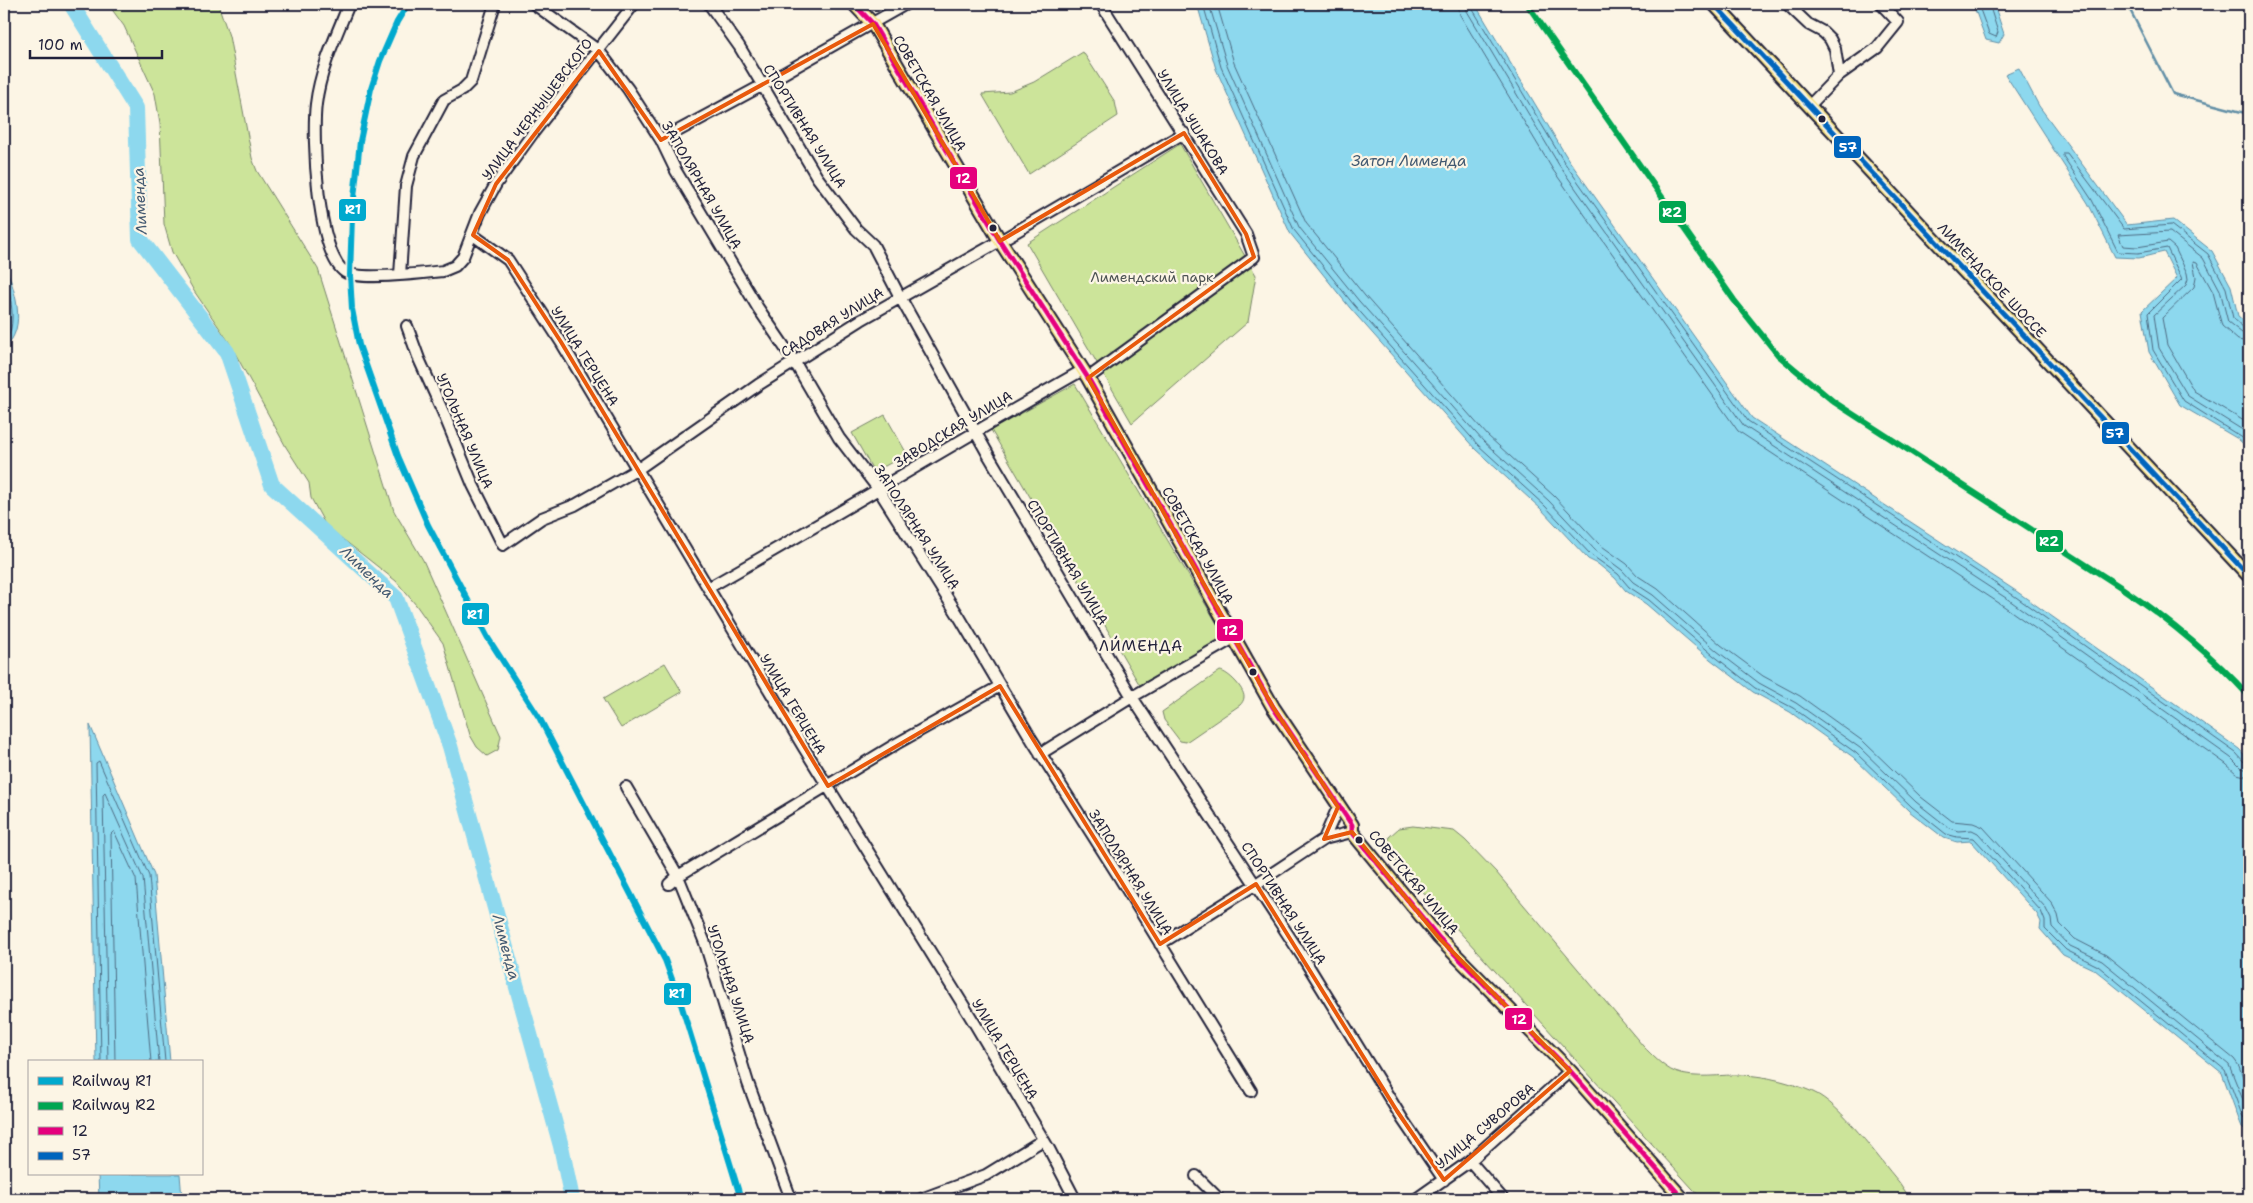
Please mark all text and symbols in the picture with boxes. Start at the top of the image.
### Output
scale bar [30,28,162,60]
street label: СОВЕТСКАЯ УЛИЦА [889,32,971,154]
street label: УЛИЦА ЧЕРНЫШЕВСКОГО [478,34,596,184]
text: 100 m [38,35,83,55]
street label: СПОРТИВНАЯ УЛИЦА [759,61,851,191]
street label: УЛИЦА УШАКОВА [1153,66,1233,178]
unlabelled marker [1817,114,1827,124]
street label: ЗАПОЛЯРНАЯ УЛИЦА [658,118,746,252]
line badge: 57 [1833,135,1862,159]
text: 57 [1839,138,1857,156]
water label: Затон Лименда [1351,151,1467,171]
line badge: 12 [949,166,978,190]
water label: Лименда [128,167,152,236]
text: 12 [955,169,971,187]
line badge: R1 [338,198,367,222]
text: R1 [345,200,361,218]
line badge: R2 [1658,200,1687,224]
text: R2 [1662,203,1682,221]
street label: ЛИМЕНДСКОЕ ШОССЕ [1934,219,2050,342]
unlabelled marker [988,223,998,233]
park label: Лимендский парк [1091,268,1214,286]
street label: САДОВАЯ УЛИЦА [777,283,887,361]
street label: УЛИЦА ГЕРЦЕНА [547,303,623,409]
street label: УГОЛЬНАЯ УЛИЦА [433,371,497,491]
street label: ЗАВОДСКАЯ УЛИЦА [891,387,1015,471]
line badge: 57 [2101,421,2130,445]
text: 57 [2106,424,2124,442]
street label: ЗАПОЛЯРНАЯ УЛИЦА [870,461,964,593]
street label: СОВЕТСКАЯ УЛИЦА [1158,483,1238,607]
street label: СПОРТИВНАЯ УЛИЦА [1023,496,1113,628]
line badge: R2 [2035,529,2064,553]
text: R2 [2039,532,2059,550]
water label: Лименда [335,541,398,603]
line badge: R1 [461,602,490,626]
text: R1 [467,605,483,623]
line badge: 12 [1216,618,1244,642]
text: 12 [1222,621,1238,639]
district label: ЛИ́МЕНДА [1099,635,1183,656]
street label: УЛИЦА ГЕРЦЕНА [756,650,830,758]
unlabelled marker [1248,667,1258,677]
street label: ЗАПОЛЯРНАЯ УЛИЦА [1085,806,1177,938]
street label: СОВЕТСКАЯ УЛИЦА [1365,826,1463,938]
unlabelled marker [1354,835,1364,845]
street label: СПОРТИВНАЯ УЛИЦА [1237,838,1331,968]
water label: Лименда [487,911,524,982]
street label: УГОЛЬНАЯ УЛИЦА [703,922,759,1046]
line badge: R1 [663,982,692,1006]
text: R1 [669,984,685,1002]
street label: УЛИЦА ГЕРЦЕНА [968,995,1042,1103]
line badge: 12 [1504,1007,1533,1031]
text: 12 [1511,1010,1527,1028]
legend [28,1060,202,1176]
text: Railway R1 [72,1071,152,1091]
street label: УЛИЦА СУВОРОВА [1432,1079,1538,1173]
text: Railway R2 [72,1095,156,1115]
text: 12 [72,1121,88,1141]
text: 57 [72,1145,91,1165]

